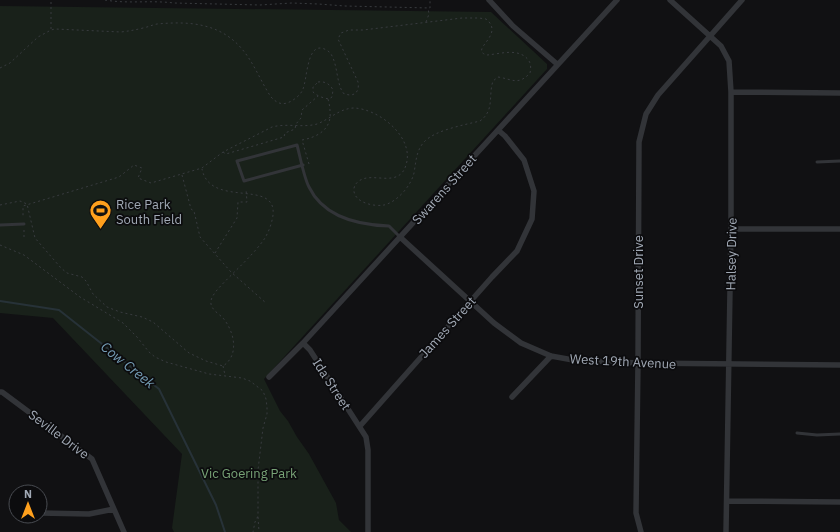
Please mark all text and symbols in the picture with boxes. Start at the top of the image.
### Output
street label: Swarens Street [408,151,480,228]
place label: Rice Park South Field [116,196,182,228]
sports icon: Rice Park South Field [87,198,113,231]
street label: Halsey Drive [722,217,741,291]
street label: Sunset Drive [630,235,647,309]
street label: James Street [415,293,479,362]
water label: Cow Creek [97,338,159,393]
street label: West 19th Avenue [569,350,677,373]
street label: Ida Street [309,355,355,413]
street label: Seville Drive [25,406,92,463]
park label: Vic Goering Park [201,465,297,482]
north arrow [8,484,48,524]
text: N [24,487,32,501]

